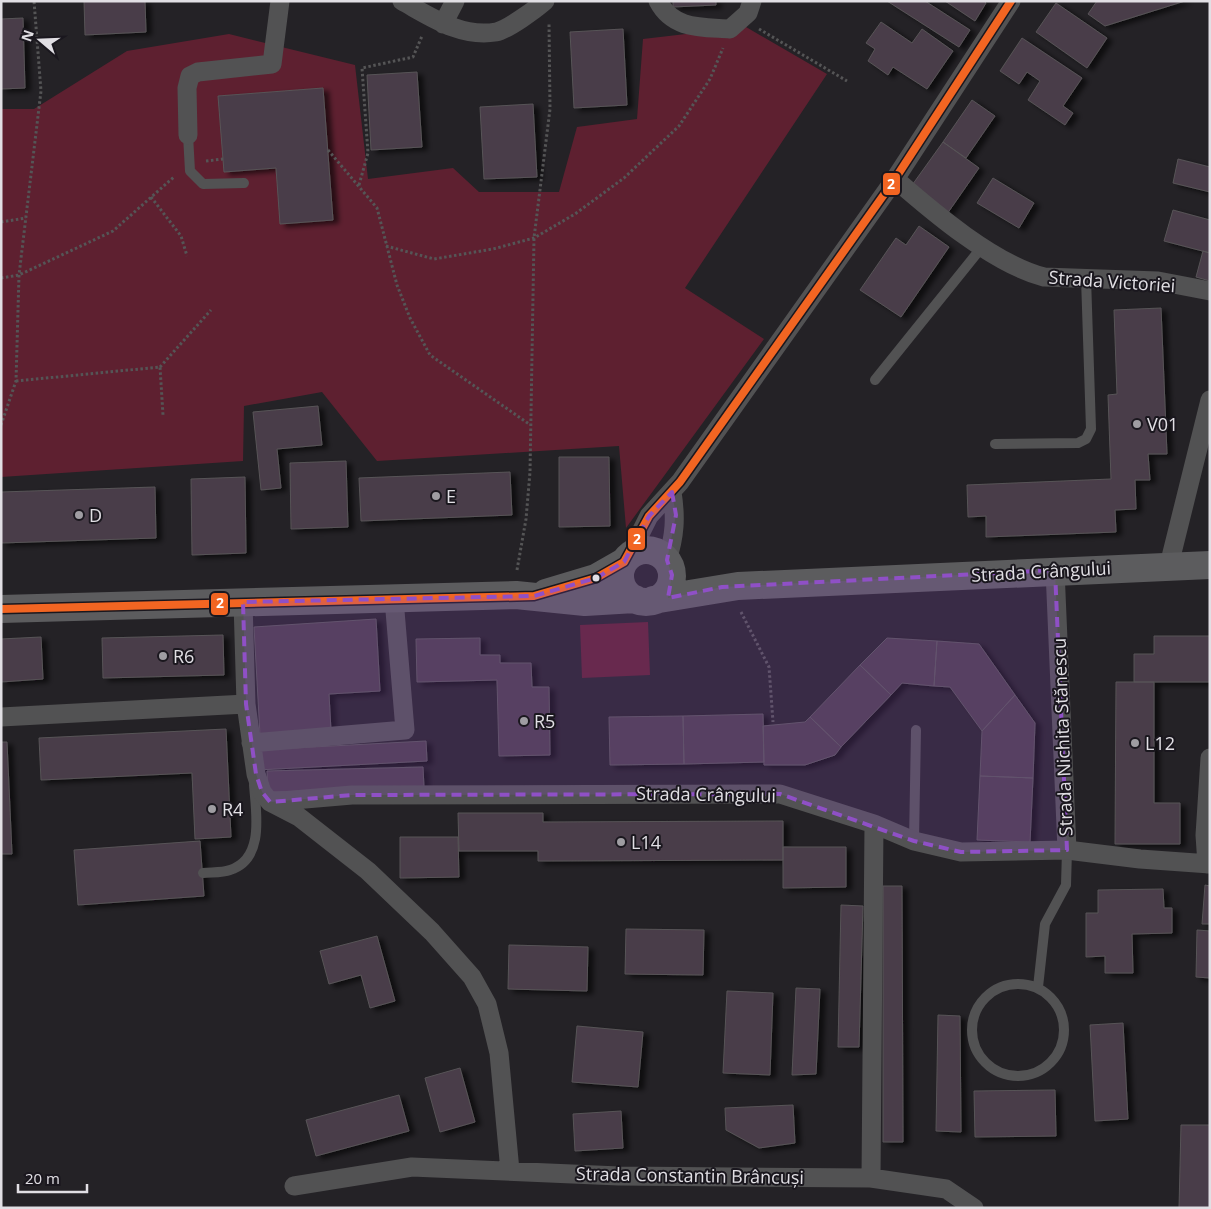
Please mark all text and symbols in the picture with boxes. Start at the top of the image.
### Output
north arrow [15,15,65,65]
text: N [16,27,38,44]
line badge: 2 [882,172,901,196]
text: 2 [887,174,895,193]
street label: Strada Victoriei [1048,265,1176,297]
place label: V01 [1147,412,1178,436]
marker: V01 [1131,418,1143,430]
place label: E [446,484,456,508]
marker: E [430,490,442,502]
place label: D [89,503,102,527]
marker: D [73,509,85,521]
line badge: 2 [627,527,646,551]
text: 2 [633,529,641,548]
street label: Strada Crângului [970,555,1112,587]
unlabelled marker [591,573,601,583]
line badge: 2 [210,592,229,616]
text: 2 [216,593,224,612]
street label: Strada Nichita Stănescu [1047,637,1077,837]
place label: R6 [173,644,194,668]
marker: R6 [157,650,169,662]
place label: R5 [534,709,555,733]
marker: R5 [518,715,530,727]
place label: L12 [1145,731,1175,755]
marker: L12 [1129,737,1141,749]
street label: Strada Crângului [636,781,776,807]
place label: R4 [222,797,243,821]
marker: R4 [206,803,218,815]
place label: L14 [631,830,661,854]
marker: L14 [615,836,627,848]
street label: Strada Constantin Brâncuși [576,1161,804,1189]
scale bar [18,1162,86,1194]
text: 20 m [25,1168,60,1188]

